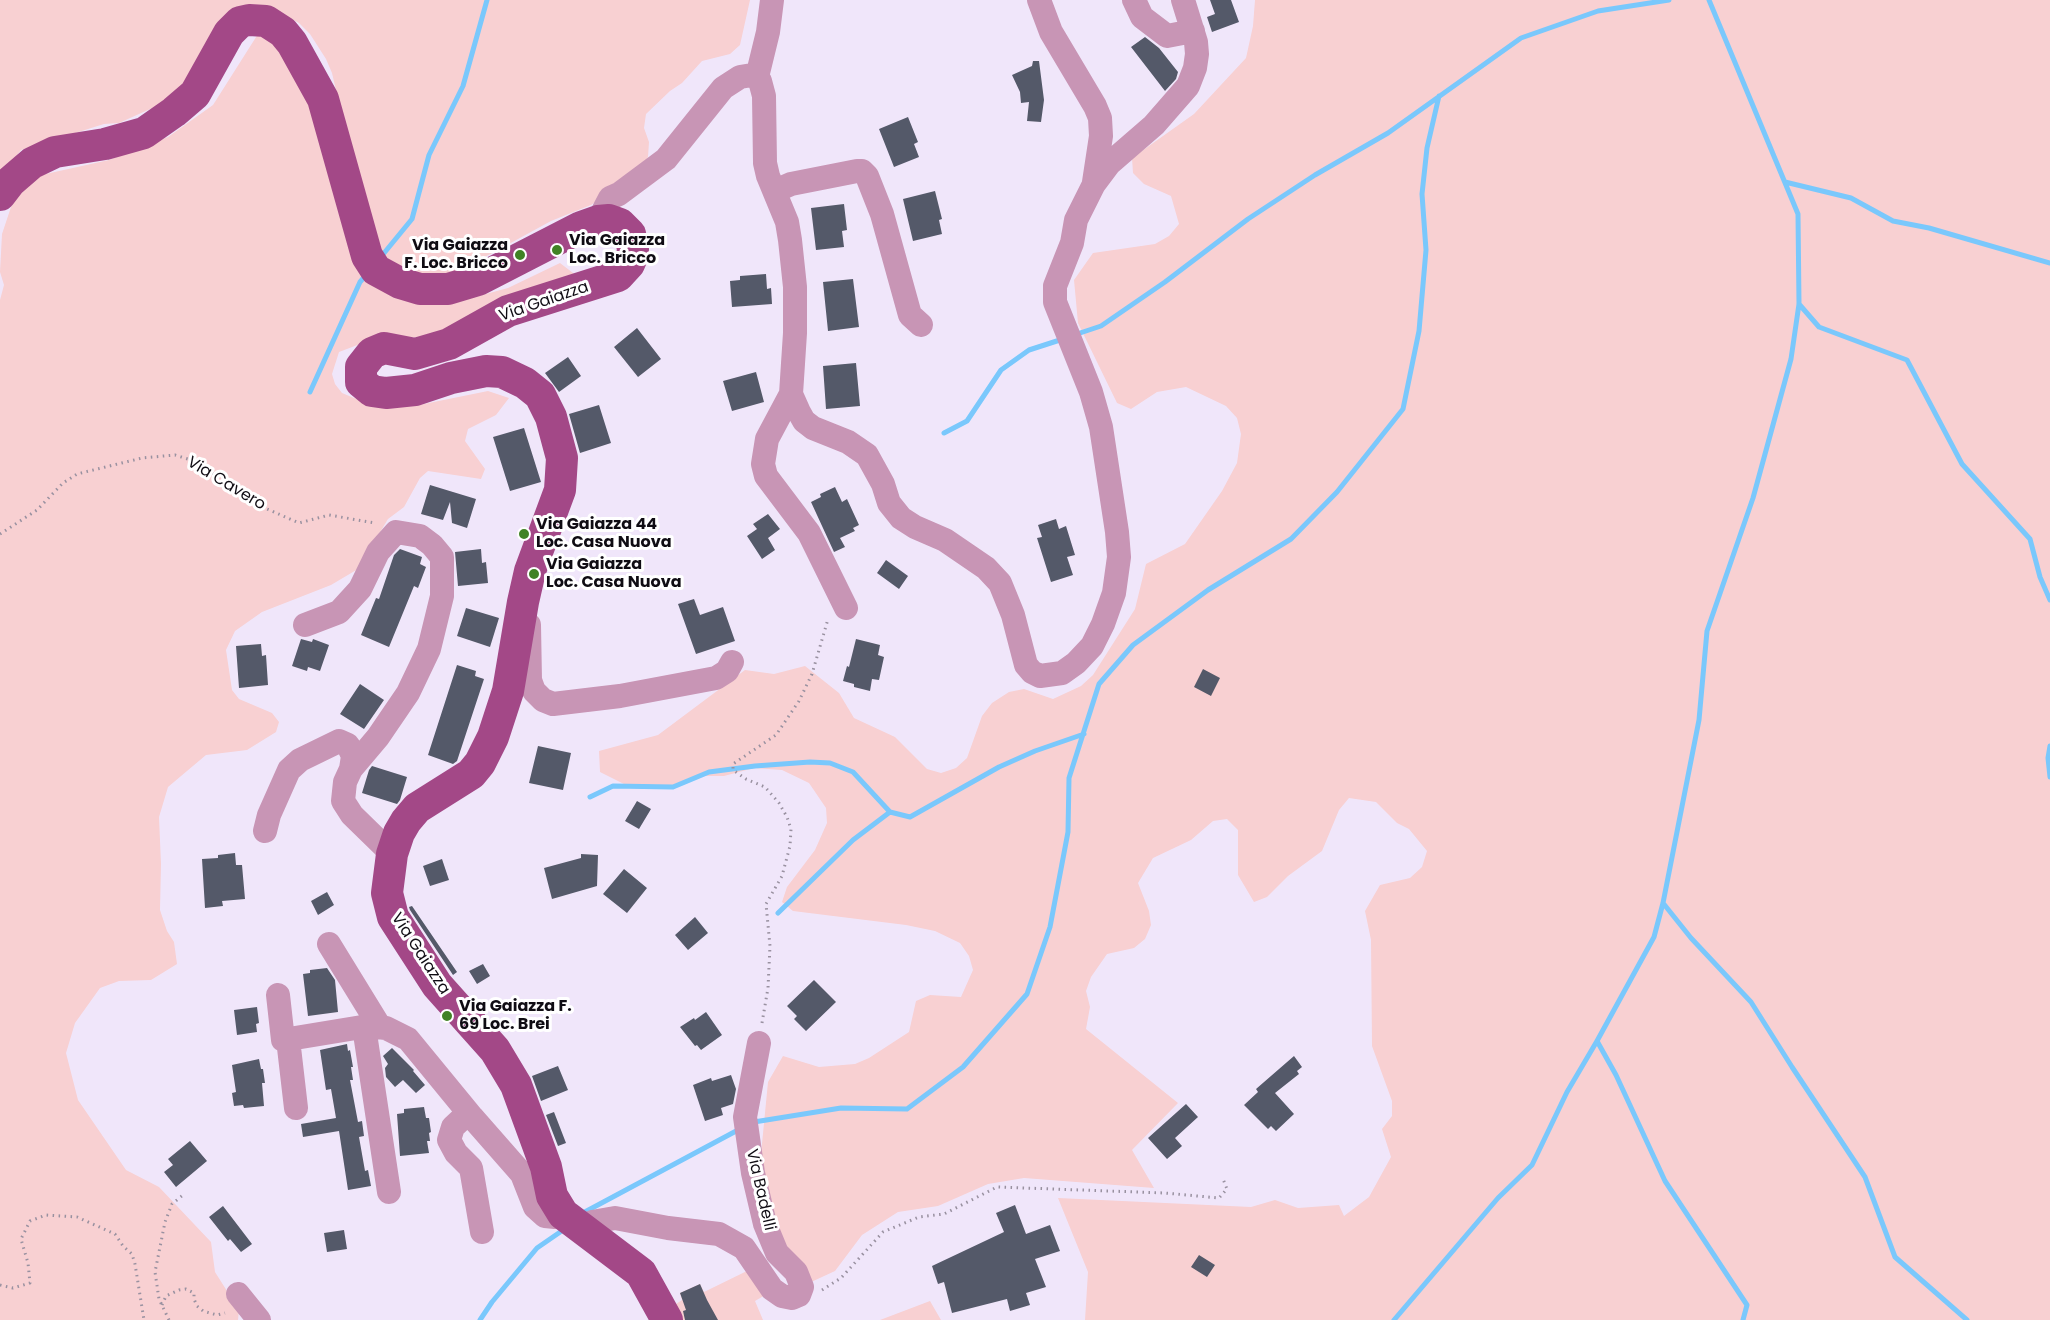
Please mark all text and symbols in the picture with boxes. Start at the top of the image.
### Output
place label: Via Gaiazza Loc. Bricco [569,231,665,269]
place label: Via Gaiazza F. Loc. Bricco [404,236,508,274]
marker: Via Gaiazza Loc. Bricco [550,243,564,257]
marker: Via Gaiazza F. Loc. Bricco [513,248,527,262]
street label: Via Gaiazza [497,278,591,326]
street label: Via Cavero [183,453,269,515]
place label: Via Gaiazza 44 Loc. Casa Nuova [536,515,672,553]
marker: Via Gaiazza 44 Loc. Casa Nuova [517,527,531,541]
place label: Via Gaiazza Loc. Casa Nuova [546,555,682,593]
marker: Via Gaiazza Loc. Casa Nuova [527,567,541,581]
street label: Via Gaiazza [387,910,453,998]
place label: Via Gaiazza F. 69 Loc. Brei [459,997,572,1035]
marker: Via Gaiazza F. 69 Loc. Brei [440,1009,454,1023]
street label: Via Badelli [741,1147,779,1233]

